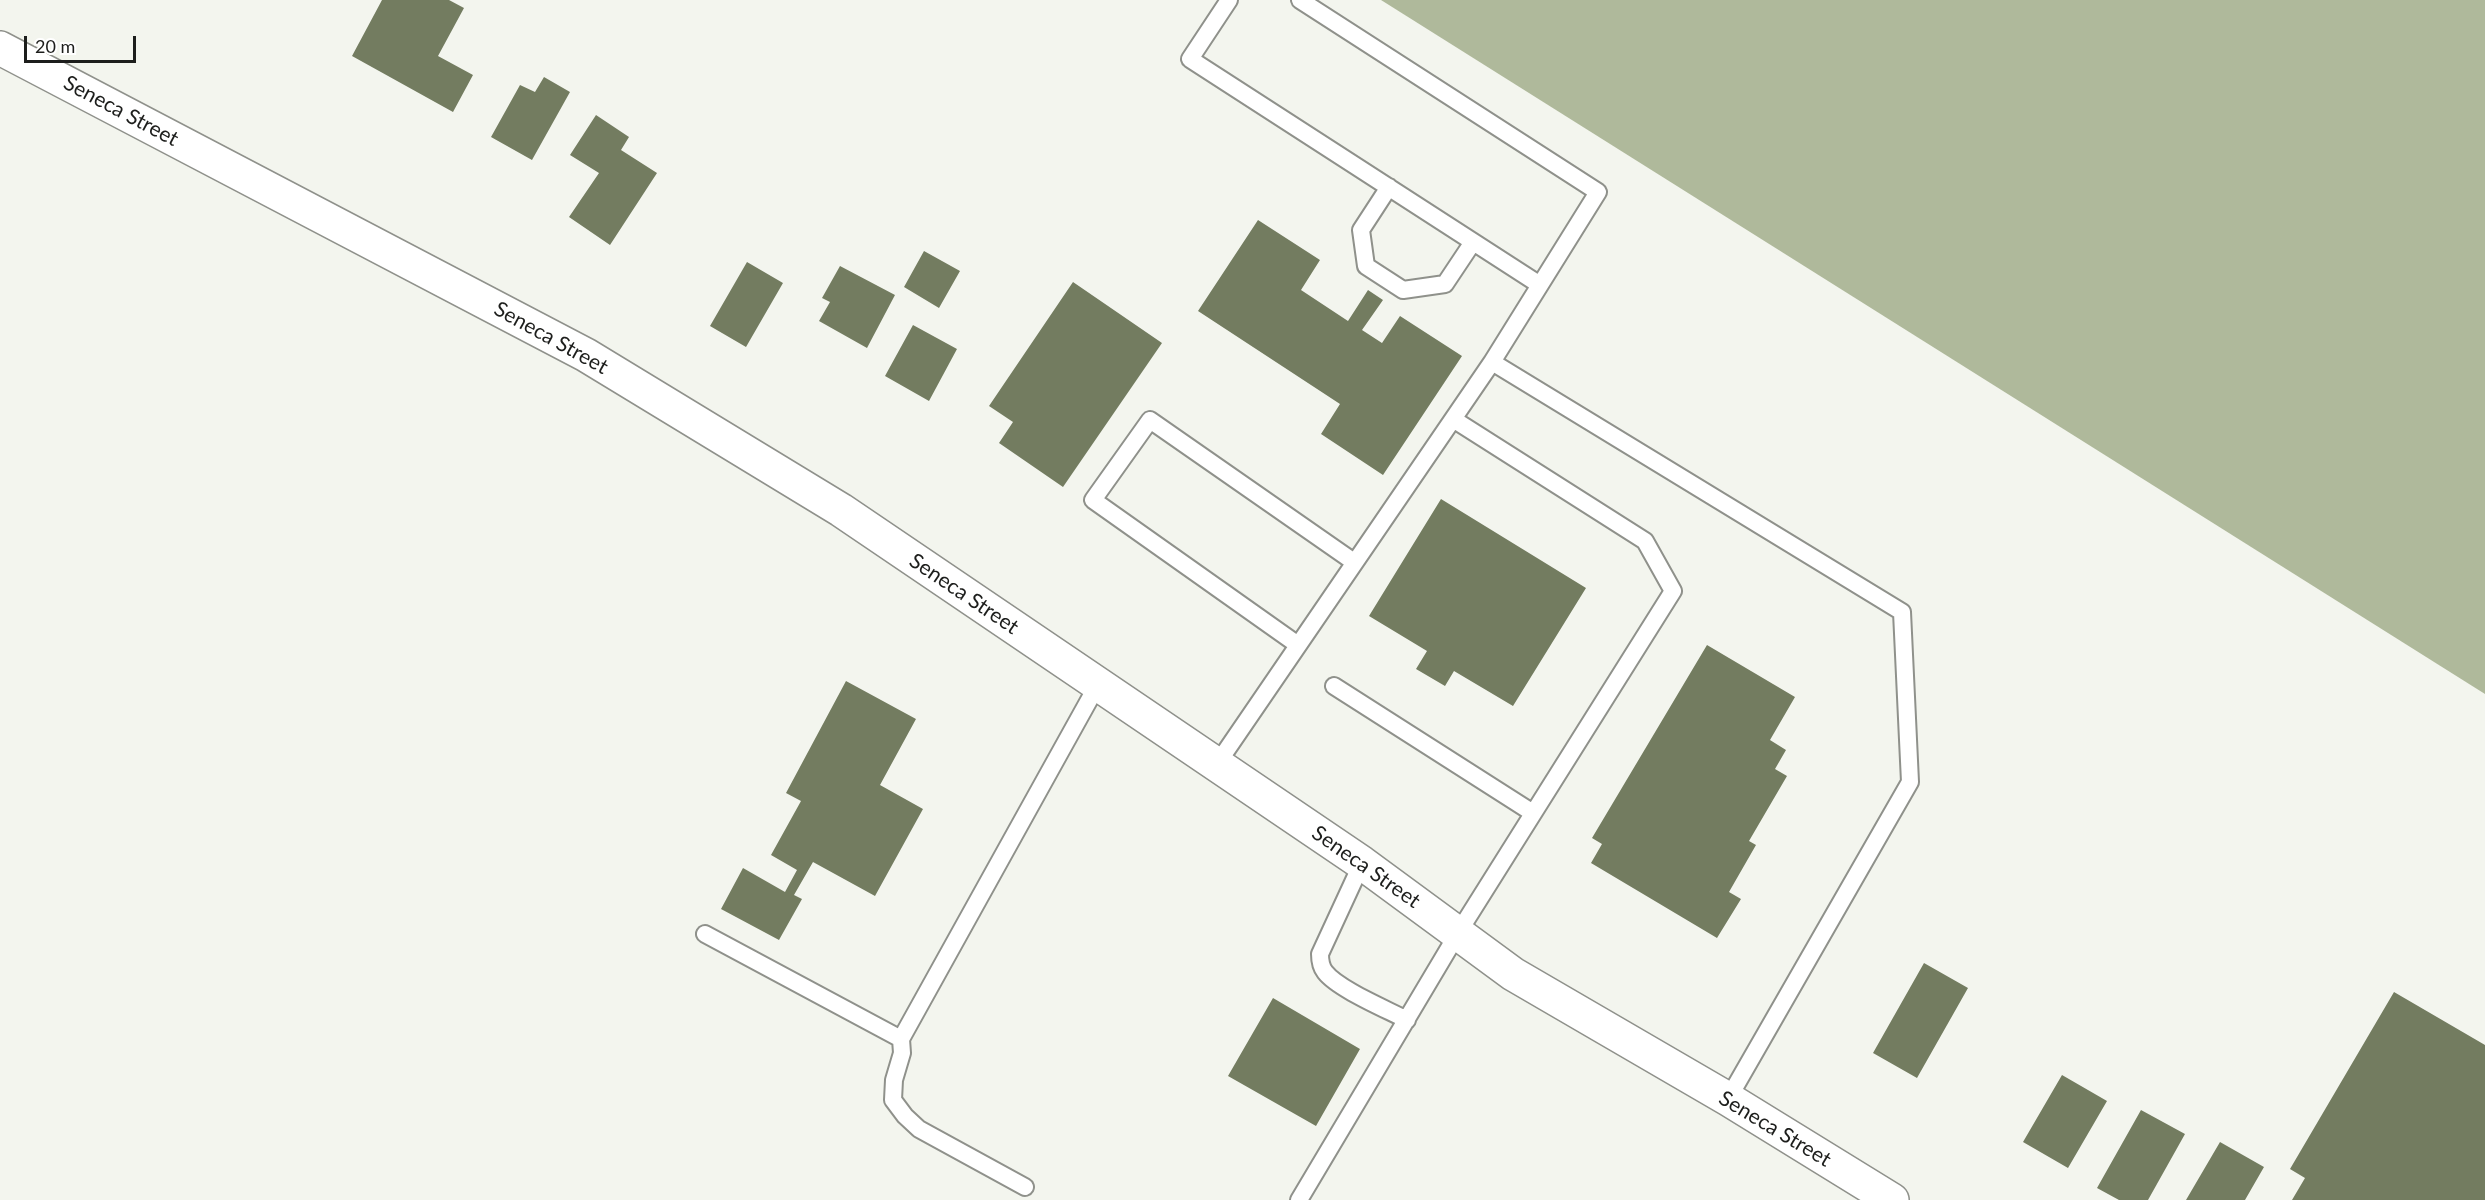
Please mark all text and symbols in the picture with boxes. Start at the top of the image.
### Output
scale bar [27,24,140,62]
text: 20 m [35,35,75,57]
street label: Seneca Street [59,70,183,152]
street label: Seneca Street [490,296,612,380]
street label: Seneca Street [905,548,1023,640]
street label: Seneca Street [1307,820,1425,914]
street label: Seneca Street [1714,1086,1836,1172]

